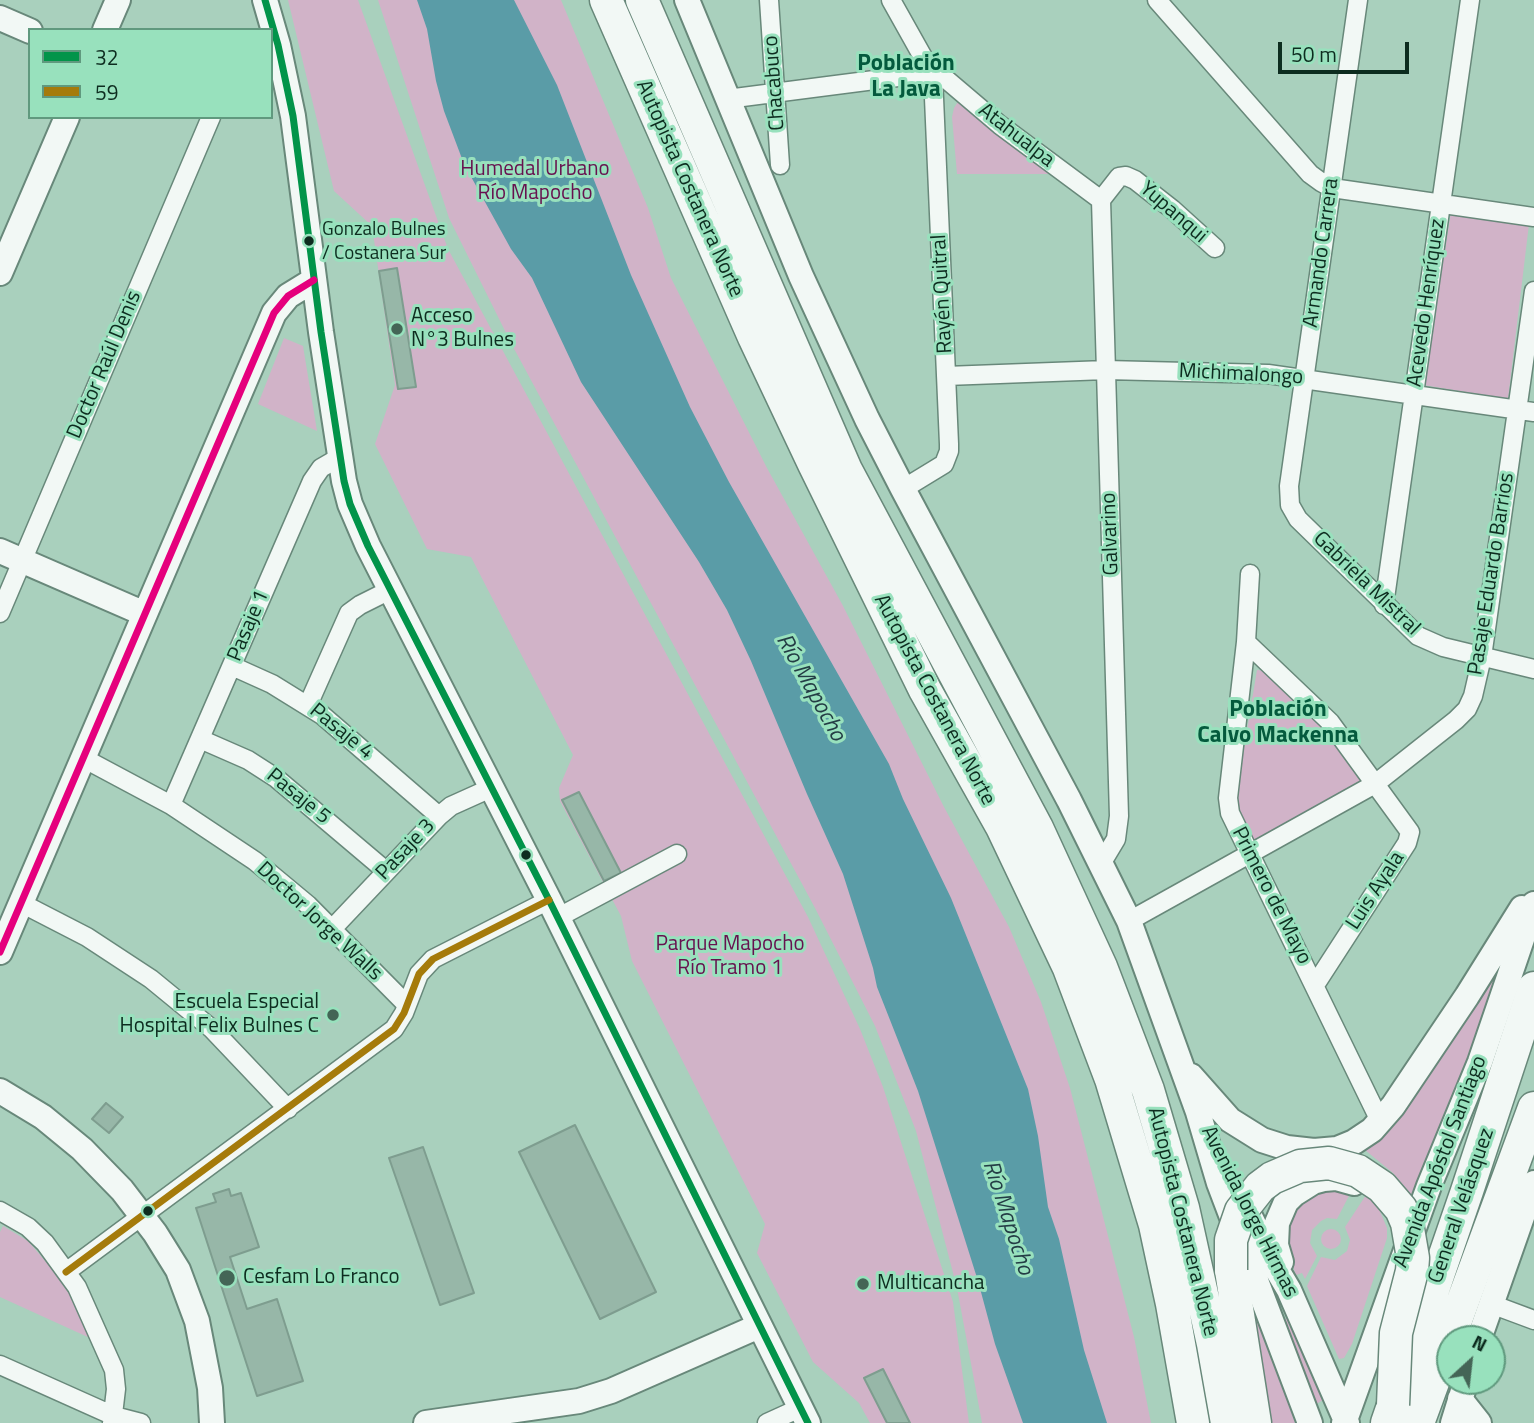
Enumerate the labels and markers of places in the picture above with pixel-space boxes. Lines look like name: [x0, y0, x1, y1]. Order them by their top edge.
place label: Gonzalo Bulnes / Costanera Sur: [322, 219, 446, 263]
marker: Gonzalo Bulnes / Costanera Sur: [302, 234, 316, 248]
place label: Acceso N°3 Bulnes: [411, 304, 514, 354]
marker: Acceso N°3 Bulnes: [389, 321, 405, 337]
unlabelled marker: [519, 848, 533, 862]
place label: Escuela Especial Hospital Felix Bulnes C: [120, 990, 319, 1040]
marker: Escuela Especial Hospital Felix Bulnes C: [325, 1007, 341, 1023]
unlabelled marker: [141, 1204, 155, 1218]
place label: Cesfam Lo Franco: [243, 1265, 400, 1291]
marker: Cesfam Lo Franco: [217, 1268, 237, 1288]
place label: Multicancha: [877, 1271, 985, 1297]
marker: Multicancha: [855, 1276, 871, 1292]

